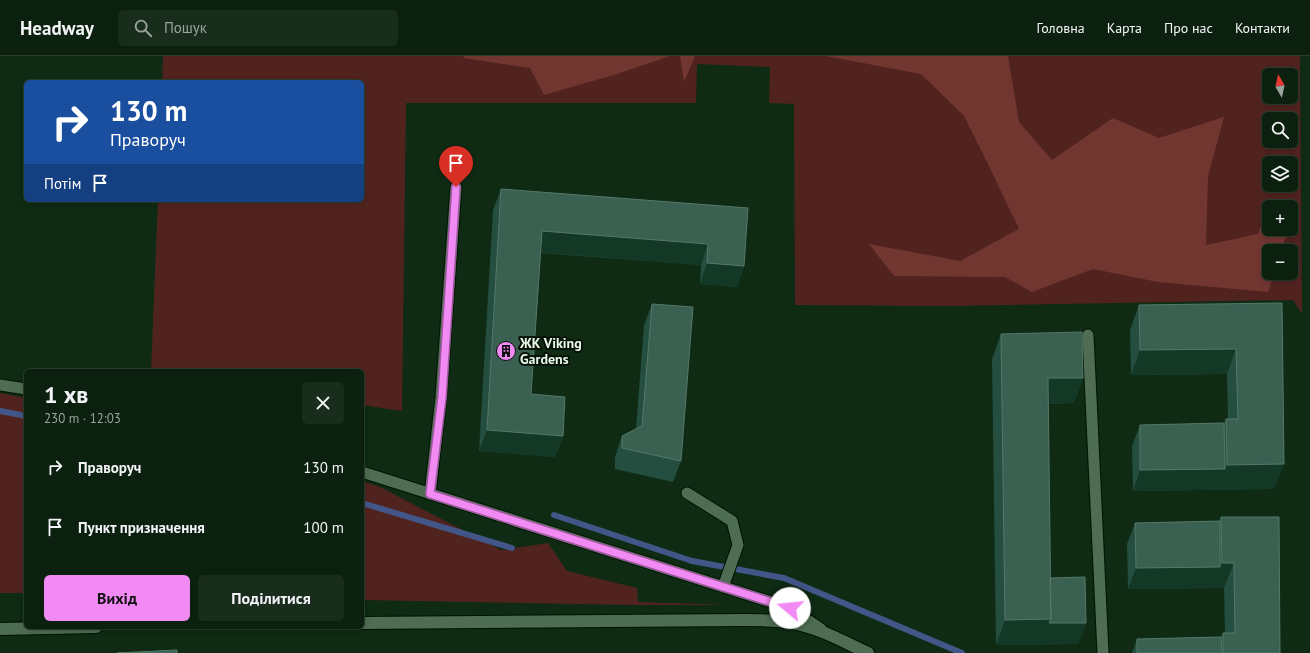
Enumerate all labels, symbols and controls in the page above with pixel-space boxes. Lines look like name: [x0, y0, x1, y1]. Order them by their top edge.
search box: [118, 10, 398, 46]
text: Headway: [20, 16, 94, 40]
icon: search: [132, 17, 154, 39]
text: Пошук: [164, 18, 207, 37]
text: Головна: [1037, 19, 1085, 37]
text: Карта: [1107, 19, 1142, 37]
text: Про нас: [1164, 19, 1213, 37]
text: Контакти: [1235, 19, 1290, 37]
north arrow: [1262, 68, 1298, 104]
map controls: [1262, 68, 1298, 280]
text: 130 m: [110, 92, 187, 129]
icon: right: [44, 96, 96, 148]
button: search: [1262, 112, 1298, 148]
text: Праворуч: [110, 128, 186, 151]
pin: [439, 146, 473, 187]
icon: arrive: [445, 152, 467, 174]
button: layers: [1262, 156, 1298, 192]
icon: arrive: [89, 172, 111, 194]
text: Потім: [44, 174, 81, 193]
button: +: [1262, 200, 1298, 236]
button: −: [1262, 244, 1298, 280]
place label: ЖК Viking Gardens: [519, 334, 582, 368]
building icon: ЖК Viking Gardens: [495, 340, 517, 362]
text: 1 хв: [44, 379, 88, 410]
button: close: [302, 382, 344, 424]
text: 230 m · 12:03: [44, 410, 121, 427]
icon: right: [44, 456, 66, 478]
text: Праворуч: [78, 458, 141, 477]
text: 130 m: [303, 458, 344, 477]
icon: arrive: [44, 516, 66, 538]
text: Пункт призначення: [78, 518, 205, 537]
text: 100 m: [303, 518, 344, 537]
button: Вихід: [44, 575, 190, 621]
button: Поділитися: [198, 575, 344, 621]
position arrow: [769, 587, 811, 629]

